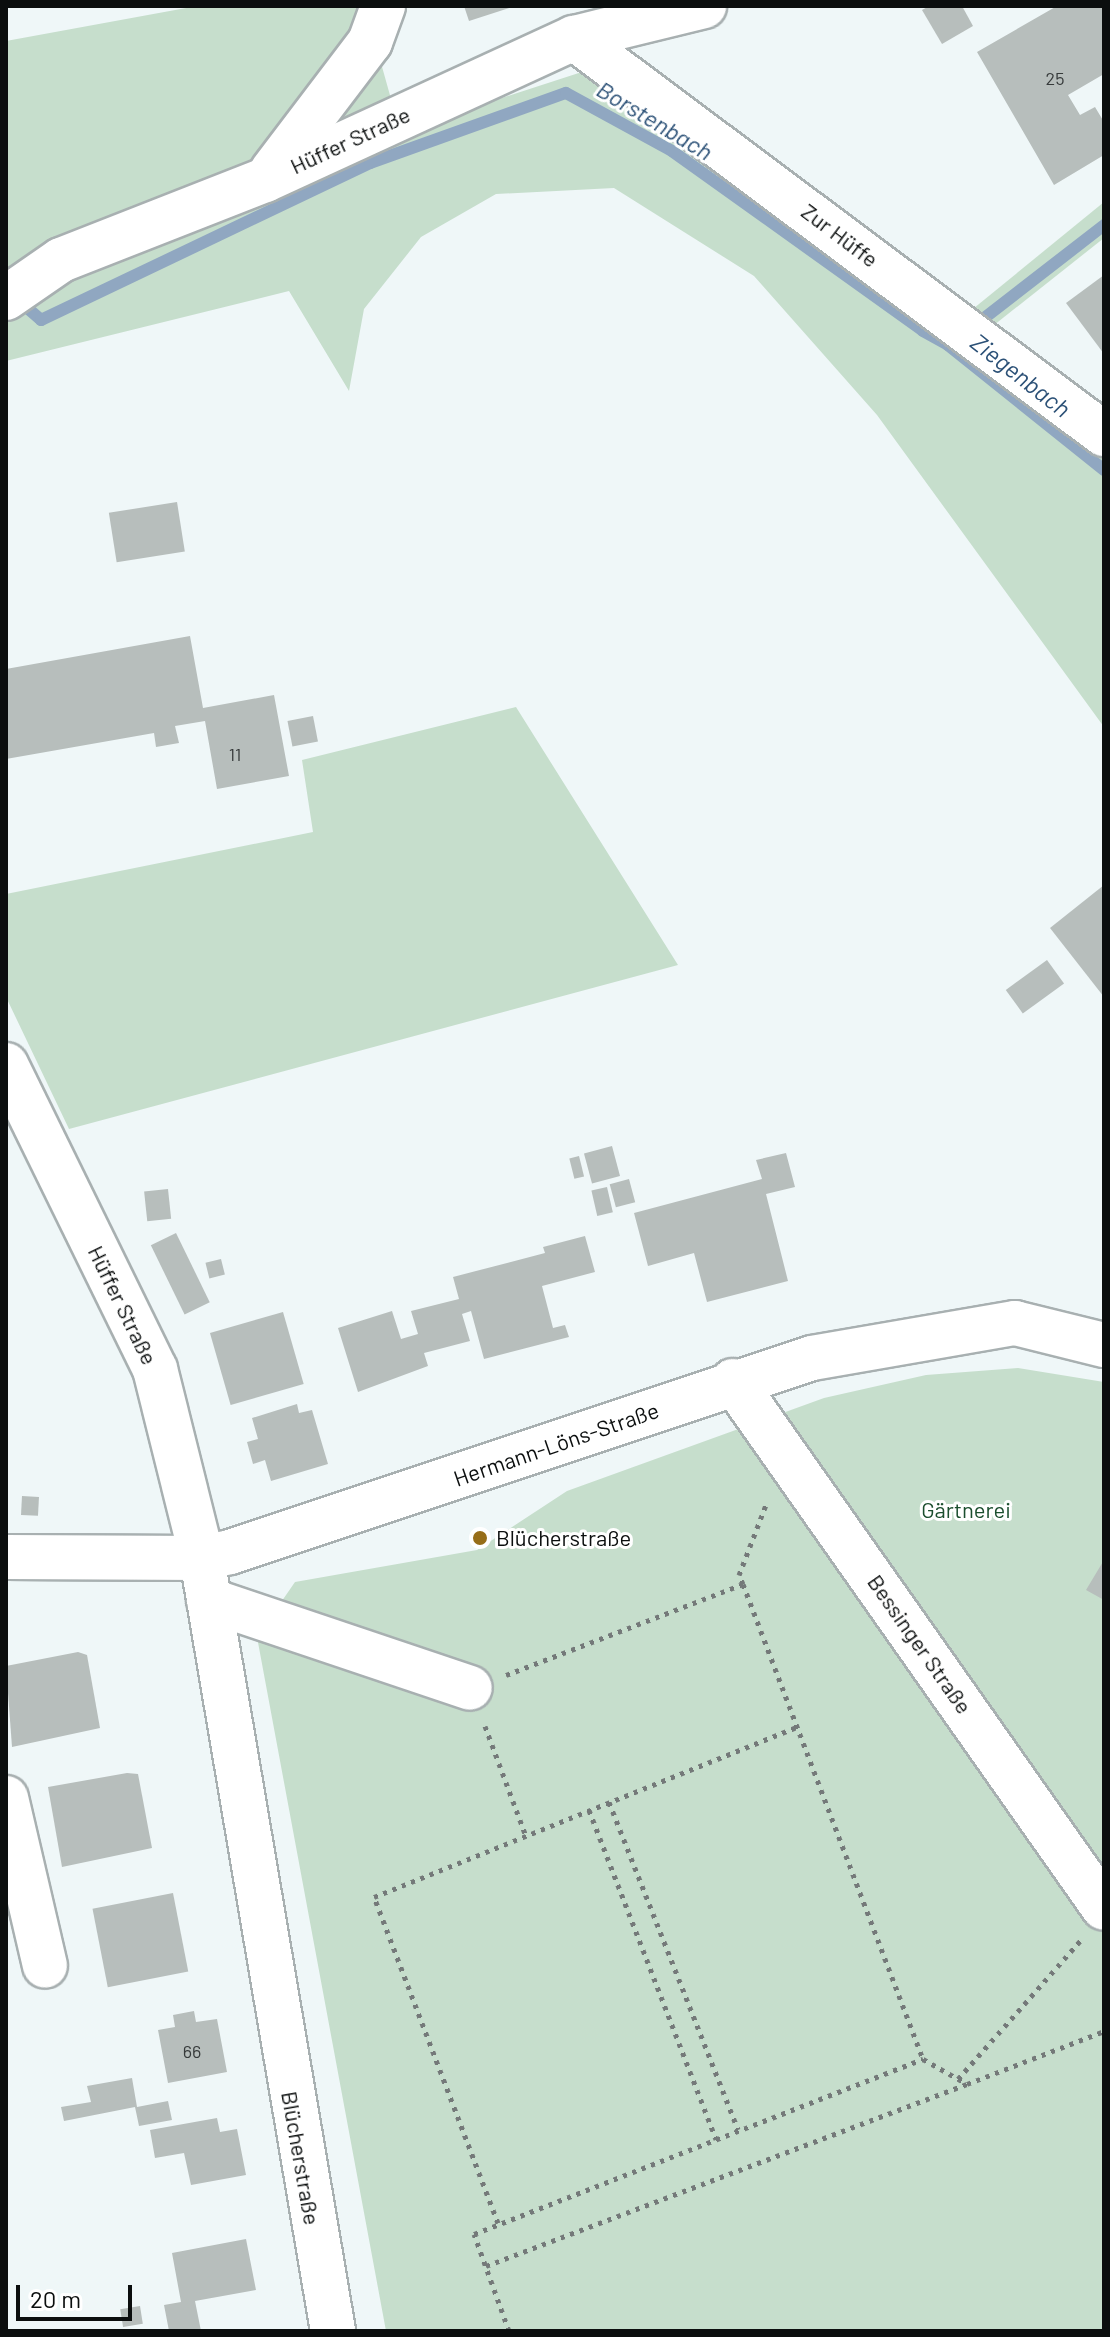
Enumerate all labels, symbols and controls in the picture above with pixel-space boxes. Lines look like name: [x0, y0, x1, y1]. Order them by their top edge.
house number: 25: [1046, 67, 1064, 89]
water label: Borstenbach: [592, 74, 718, 166]
street label: Hüffer Straße: [286, 101, 414, 179]
street label: Zur Hüffe: [797, 198, 883, 272]
water label: Ziegenbach: [965, 327, 1077, 423]
house number: 11: [229, 743, 241, 765]
street label: Hüffer Straße: [83, 1241, 163, 1369]
street label: Hermann-Löns-Straße: [450, 1396, 662, 1492]
park label: Gärtnerei: [921, 1497, 1011, 1523]
place label: Blücherstraße: [496, 1525, 631, 1551]
marker: Blücherstraße: [471, 1529, 489, 1547]
street label: Bessinger Straße: [862, 1569, 978, 1719]
house number: 66: [183, 2040, 201, 2062]
street label: Blücherstraße: [276, 2089, 326, 2227]
scale bar: [20, 2269, 136, 2319]
text: 20 m: [30, 2284, 81, 2313]

